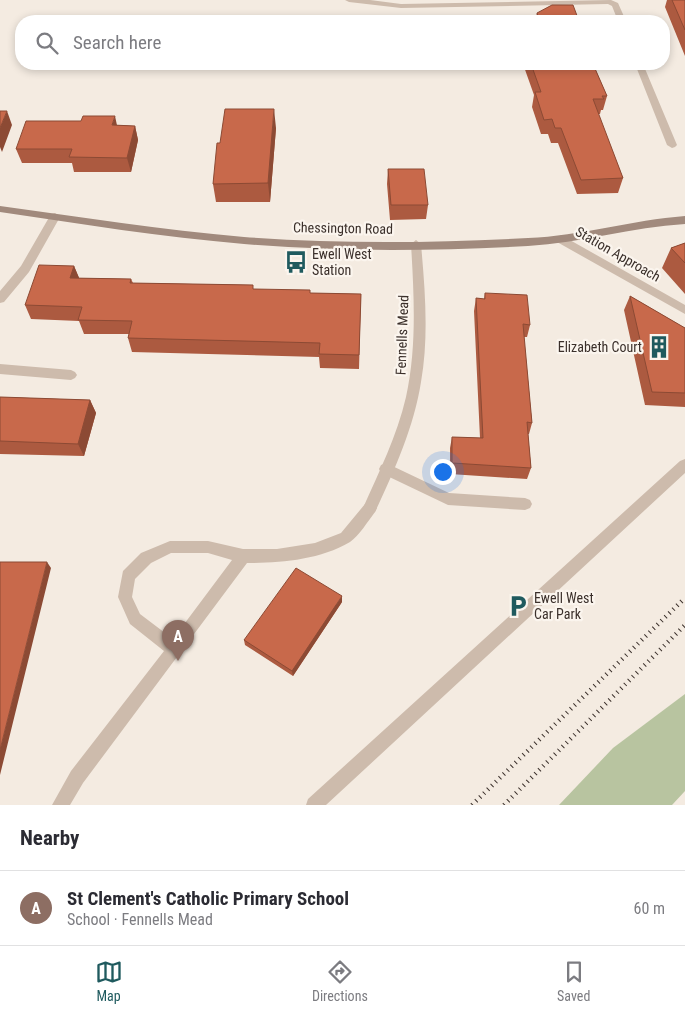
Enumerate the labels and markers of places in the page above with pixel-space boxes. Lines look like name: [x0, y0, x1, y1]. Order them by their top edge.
place label: Ewell West Station: [312, 246, 372, 278]
bus stop icon: Ewell West Station: [283, 249, 309, 275]
building icon: Elizabeth Court: [646, 334, 672, 360]
place label: Elizabeth Court: [558, 339, 642, 355]
place label: Ewell West Car Park: [534, 590, 594, 622]
parking icon: Ewell West Car Park: [505, 593, 531, 619]
pin: A: [162, 620, 194, 661]

